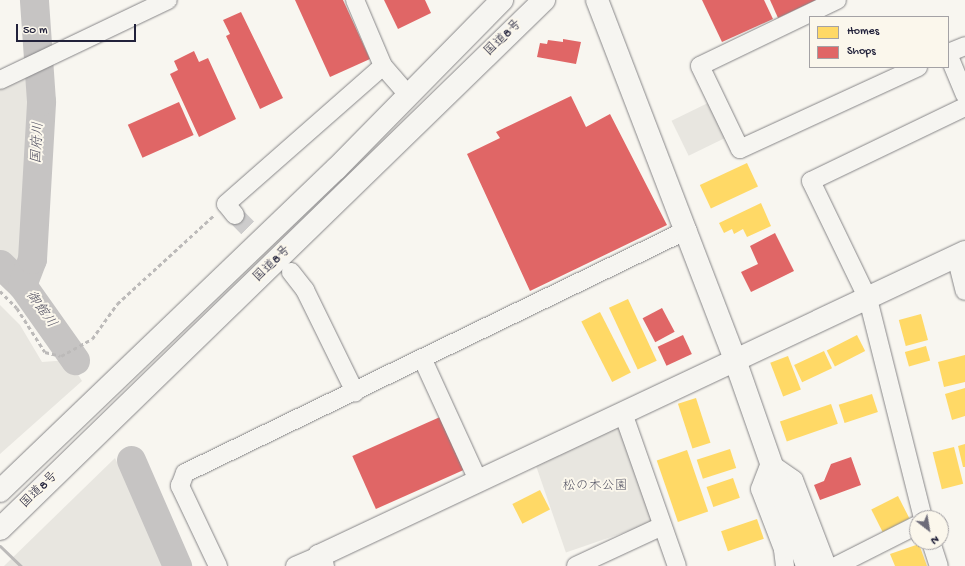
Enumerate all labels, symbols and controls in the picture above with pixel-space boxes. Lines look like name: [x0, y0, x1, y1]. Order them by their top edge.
scale bar: [18, 16, 138, 42]
legend: [809, 16, 949, 68]
street label: 国道8号: [482, 17, 526, 61]
text: 50 m: [23, 24, 48, 38]
text: Homes: [847, 25, 879, 39]
text: Shops: [847, 45, 876, 59]
water label: 国府川: [30, 122, 48, 164]
street label: 国道8号: [251, 243, 295, 287]
water label: 御館川: [21, 288, 59, 332]
street label: 国道8号: [18, 469, 62, 513]
park label: 松の木公園: [563, 479, 627, 495]
north arrow: [909, 510, 949, 550]
text: N: [928, 532, 941, 546]

